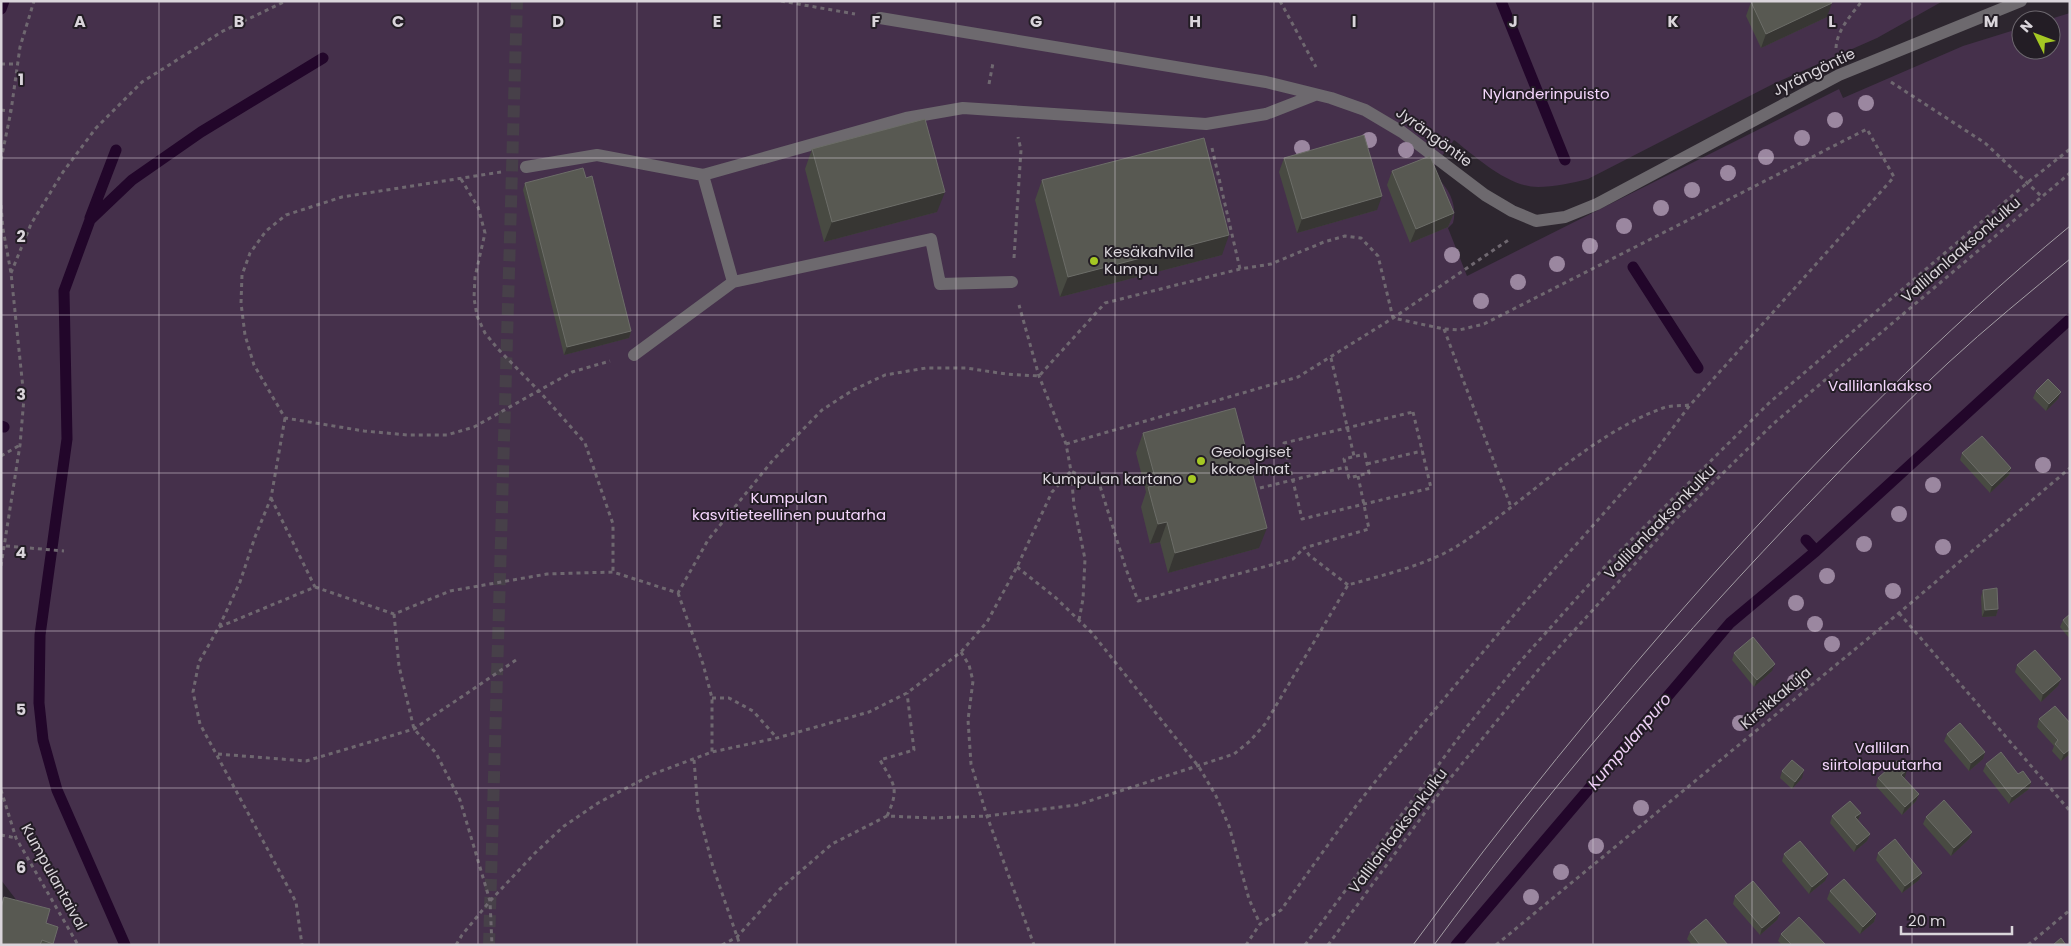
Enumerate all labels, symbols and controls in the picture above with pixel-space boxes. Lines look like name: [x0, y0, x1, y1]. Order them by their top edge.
text: A: [74, 10, 86, 33]
text: B: [234, 10, 244, 33]
text: C: [392, 10, 404, 33]
text: D: [552, 10, 564, 33]
text: E: [713, 10, 721, 33]
text: F: [872, 10, 881, 33]
text: G: [1030, 10, 1042, 33]
text: H: [1189, 10, 1201, 33]
text: I: [1352, 10, 1356, 33]
text: J: [1508, 10, 1518, 33]
text: K: [1667, 10, 1679, 33]
text: L: [1828, 10, 1836, 33]
text: M: [1984, 10, 1998, 33]
north arrow: [2011, 10, 2061, 60]
text: N: [2015, 16, 2037, 37]
street label: Jyrängöntie: [1769, 42, 1859, 101]
text: 1: [18, 68, 24, 91]
park label: Nylanderinpuisto: [1482, 83, 1610, 104]
street label: Jyrängöntie: [1392, 102, 1477, 171]
street label: Vallilanlaaksonkulku: [1896, 192, 2025, 307]
text: 2: [16, 225, 26, 248]
place label: Kesäkahvila Kumpu: [1104, 241, 1194, 279]
marker: Kesäkahvila Kumpu: [1088, 255, 1100, 267]
park label: Vallilanlaakso: [1828, 375, 1932, 396]
text: 3: [16, 383, 26, 406]
place label: Geologiset kokoelmat: [1211, 441, 1291, 479]
marker: Geologiset kokoelmat: [1195, 455, 1207, 467]
street label: Vallilanlaaksonkulku: [1599, 460, 1720, 584]
place label: Kumpulan kartano: [1043, 468, 1182, 489]
marker: Kumpulan kartano: [1186, 473, 1198, 485]
park label: Kumpulan kasvitieteellinen puutarha: [692, 487, 886, 525]
text: 4: [16, 541, 27, 564]
street label: Kirsikkakuja: [1736, 662, 1816, 733]
water label: Kumpulanpuro: [1582, 688, 1677, 795]
text: 5: [16, 698, 26, 721]
park label: Vallilan siirtolapuutarha: [1822, 737, 1942, 775]
street label: Vallilanlaaksonkulku: [1344, 764, 1452, 898]
street label: Kumpulantaival: [16, 820, 92, 934]
text: 6: [16, 856, 26, 879]
scale bar: [1901, 904, 2012, 936]
text: 20 m: [1908, 910, 1946, 931]

